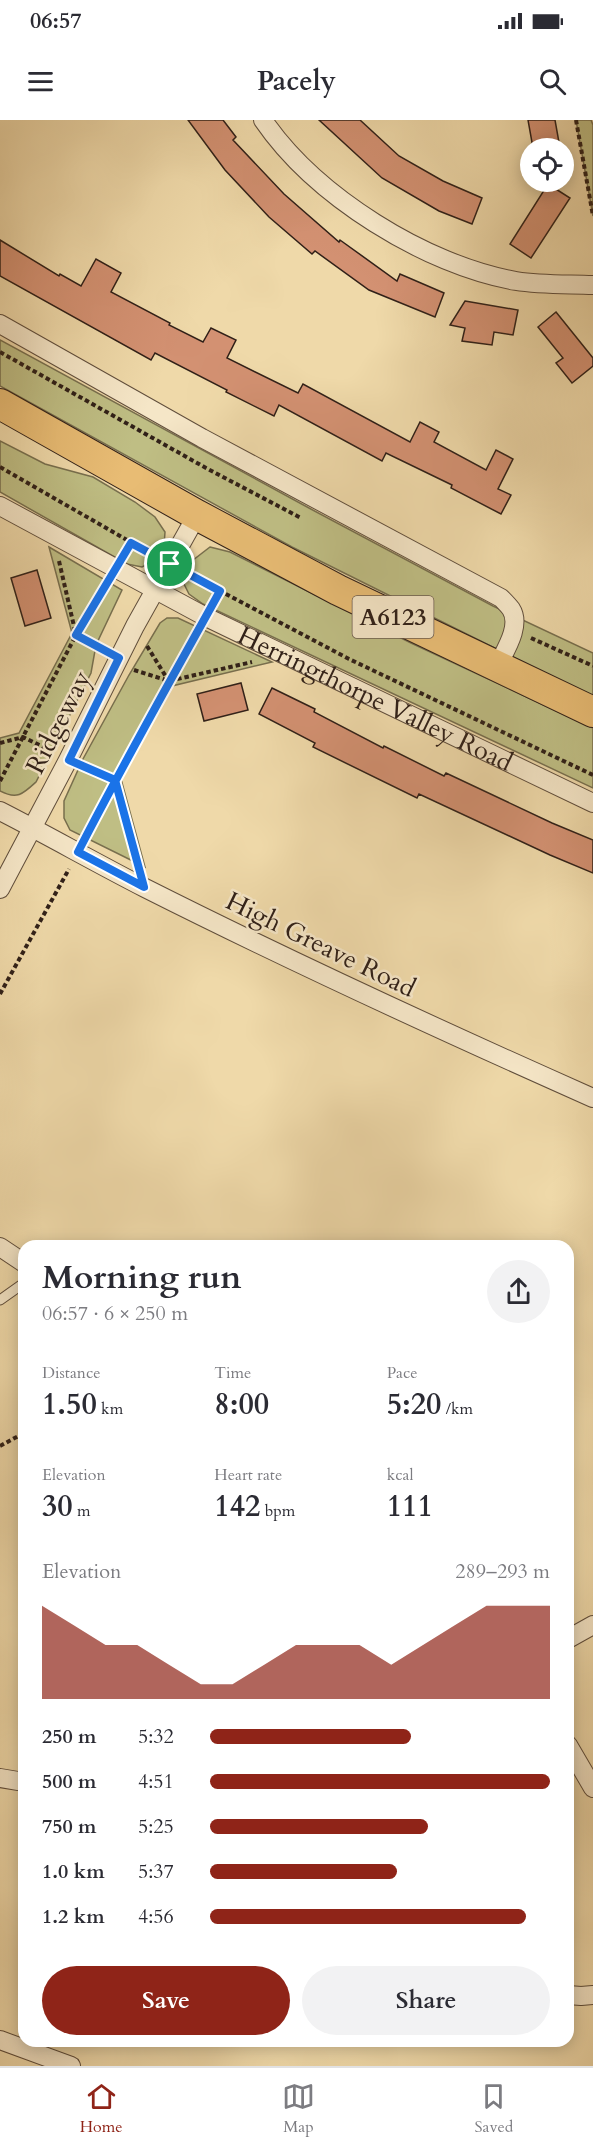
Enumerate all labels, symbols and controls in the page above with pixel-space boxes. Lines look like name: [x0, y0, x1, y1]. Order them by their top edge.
text: 06:57: [30, 6, 81, 36]
text: Pacely: [257, 63, 336, 100]
icon: menu: [24, 65, 57, 98]
icon: search: [536, 65, 569, 98]
map controls: [520, 138, 574, 192]
button: locate: [520, 138, 574, 192]
pin: [144, 538, 195, 589]
icon: arrive: [153, 547, 186, 580]
road number: A6123: [352, 596, 434, 638]
street label: Herringthorpe Valley Road: [232, 618, 519, 780]
street label: Ridgeway: [18, 664, 99, 780]
street label: High Greave Road: [220, 883, 422, 1006]
text: Morning run: [42, 1255, 242, 1300]
button: share: [487, 1260, 550, 1323]
text: 06:57 · 6 × 250 m: [42, 1300, 188, 1327]
text: Distance: [42, 1362, 100, 1384]
text: Time: [214, 1362, 251, 1384]
text: Pace: [387, 1362, 418, 1384]
text: 1.50: [42, 1384, 97, 1425]
text: 8:00: [214, 1384, 269, 1425]
text: 5:20: [387, 1384, 441, 1425]
text: km: [97, 1398, 123, 1420]
text: /km: [441, 1398, 473, 1420]
text: Elevation: [42, 1464, 106, 1486]
text: Heart rate: [214, 1464, 282, 1486]
text: kcal: [387, 1464, 414, 1486]
text: 30: [42, 1486, 73, 1527]
text: 142: [214, 1486, 260, 1527]
text: 111: [387, 1486, 433, 1527]
text: m: [73, 1500, 91, 1522]
text: bpm: [260, 1500, 295, 1522]
text: Elevation: [42, 1558, 121, 1585]
text: 289–293 m: [455, 1558, 550, 1585]
text: 250 m: [42, 1723, 97, 1750]
text: 5:32: [138, 1723, 174, 1750]
text: 500 m: [42, 1768, 97, 1795]
text: 4:51: [138, 1768, 174, 1795]
text: 750 m: [42, 1813, 97, 1840]
text: 5:25: [138, 1813, 174, 1840]
text: 1.0 km: [42, 1858, 105, 1885]
text: 5:37: [138, 1858, 174, 1885]
text: 1.2 km: [42, 1903, 105, 1930]
text: 4:56: [138, 1903, 174, 1930]
button: Save: [42, 1966, 290, 2035]
button: Share: [302, 1966, 550, 2035]
tab: Home: [80, 2080, 123, 2138]
tab: Map: [282, 2080, 315, 2138]
tab: Saved: [474, 2080, 513, 2138]

